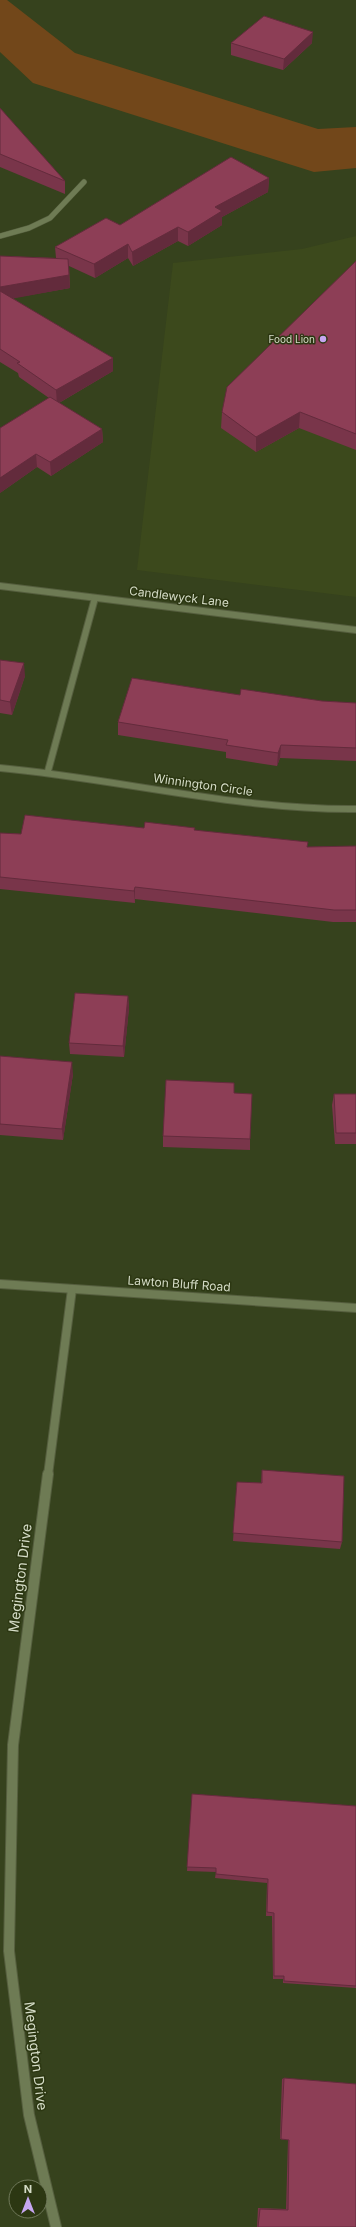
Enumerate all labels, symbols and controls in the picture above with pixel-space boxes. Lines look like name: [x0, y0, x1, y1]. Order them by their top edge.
place label: Food Lion: [269, 333, 315, 345]
marker: Food Lion: [318, 334, 328, 344]
street label: Candlewyck Lane: [128, 583, 230, 610]
street label: Winnington Circle: [152, 770, 254, 799]
street label: Lawton Bluff Road: [127, 1272, 231, 1295]
street label: Megington Drive: [4, 1523, 35, 1633]
street label: Megington Drive: [21, 2001, 52, 2111]
north arrow: [8, 2179, 48, 2219]
text: N: [24, 2182, 32, 2196]

